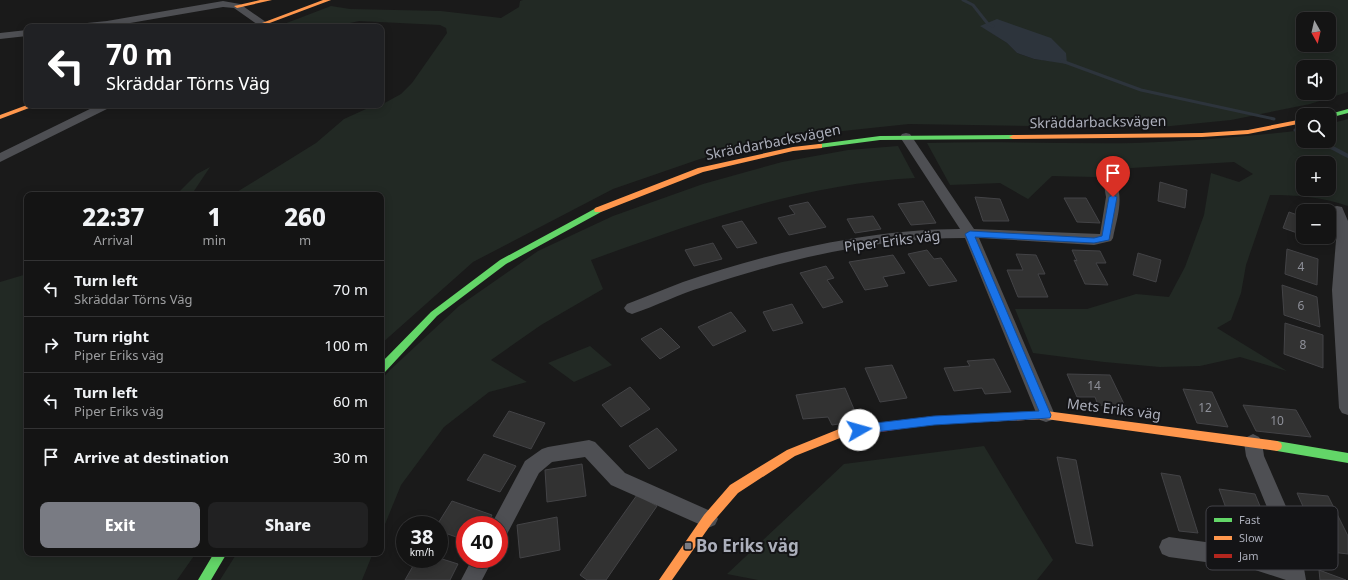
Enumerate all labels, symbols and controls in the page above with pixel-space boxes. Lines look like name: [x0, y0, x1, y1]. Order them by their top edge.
north arrow: [1296, 12, 1336, 52]
map controls: [1296, 12, 1336, 244]
text: 70 m: [106, 35, 173, 73]
icon: left: [40, 40, 92, 92]
button: sound: [1296, 60, 1336, 100]
text: Skräddar Törns Väg: [106, 71, 270, 95]
button: search: [1296, 108, 1336, 148]
street label: Skräddarbacksvägen: [1029, 111, 1167, 132]
street label: Skräddarbacksvägen: [704, 119, 842, 164]
pin: [1096, 156, 1130, 197]
button: +: [1296, 156, 1336, 196]
icon: arrive: [1102, 162, 1124, 184]
text: 22:37: [82, 200, 144, 233]
text: 1: [207, 200, 221, 233]
text: 260: [284, 200, 326, 233]
button: −: [1296, 204, 1336, 244]
street label: Piper Eriks väg: [843, 225, 941, 256]
text: Arrival: [93, 231, 133, 249]
text: min: [203, 231, 226, 249]
text: m: [299, 231, 311, 249]
house number: 4: [1298, 258, 1305, 275]
text: Turn left: [74, 270, 138, 290]
icon: left: [40, 278, 62, 300]
text: 70 m: [333, 279, 368, 299]
text: Skräddar Törns Väg: [74, 290, 193, 308]
house number: 6: [1298, 297, 1305, 314]
text: Turn right: [74, 326, 149, 346]
icon: right: [40, 334, 62, 356]
text: 100 m: [324, 335, 368, 355]
house number: 8: [1300, 336, 1307, 353]
text: Piper Eriks väg: [74, 346, 164, 364]
house number: 14: [1087, 377, 1101, 394]
text: Turn left: [74, 382, 138, 402]
icon: left: [40, 390, 62, 412]
text: 60 m: [333, 391, 368, 411]
street label: Mets Eriks väg: [1066, 393, 1162, 424]
house number: 12: [1198, 399, 1212, 416]
text: Piper Eriks väg: [74, 402, 164, 420]
position arrow: [838, 409, 880, 451]
house number: 10: [1270, 412, 1284, 429]
icon: arrive: [40, 446, 62, 468]
text: Arrive at destination: [74, 447, 229, 467]
text: 30 m: [333, 447, 368, 467]
button: Exit: [40, 502, 200, 548]
button: Share: [208, 502, 368, 548]
legend: [1206, 506, 1338, 570]
text: Fast: [1239, 512, 1260, 527]
speed limit sign: 40: [456, 516, 508, 568]
text: 38: [411, 523, 433, 550]
text: Slow: [1239, 530, 1263, 545]
place label: Bo Eriks väg: [696, 534, 799, 557]
marker: Bo Eriks väg: [683, 541, 693, 551]
text: km/h: [410, 545, 434, 559]
text: Jam: [1238, 548, 1258, 563]

